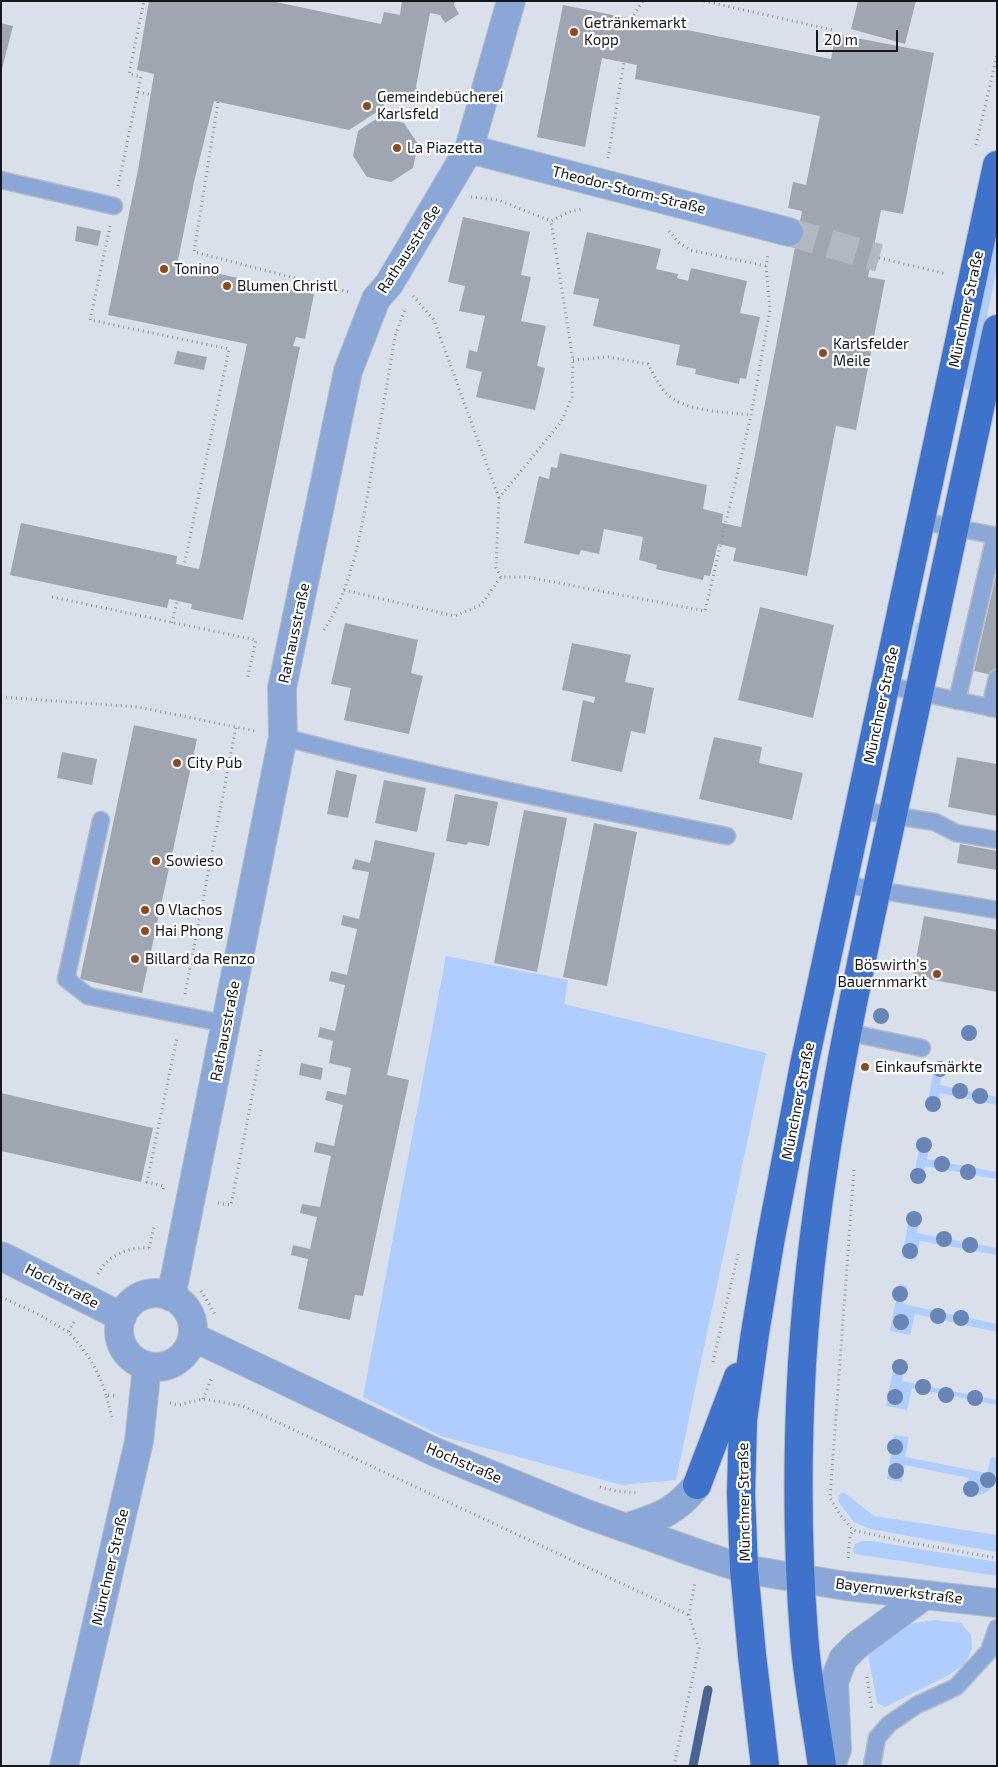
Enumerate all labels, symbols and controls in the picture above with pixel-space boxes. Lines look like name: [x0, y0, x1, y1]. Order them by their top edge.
place label: Getränkemarkt Kopp: [584, 14, 686, 49]
scale bar: [818, 20, 900, 52]
marker: Getränkemarkt Kopp: [568, 26, 580, 38]
text: 20 m: [824, 30, 858, 48]
place label: Gemeindebücherei Karlsfeld: [377, 88, 504, 123]
marker: Gemeindebücherei Karlsfeld: [361, 100, 373, 112]
place label: La Piazetta: [407, 139, 482, 157]
marker: La Piazetta: [391, 142, 403, 154]
street label: Theodor-Storm-Straße: [550, 162, 708, 218]
street label: Rathausstraße: [374, 201, 444, 297]
street label: Münchner Straße: [945, 249, 987, 369]
place label: Tonino: [174, 260, 219, 278]
marker: Tonino: [158, 263, 170, 275]
place label: Blumen Christl: [237, 277, 337, 295]
marker: Blumen Christl: [221, 280, 233, 292]
place label: Karlsfelder Meile: [833, 335, 909, 370]
marker: Karlsfelder Meile: [817, 347, 829, 359]
street label: Rathausstraße: [275, 581, 313, 685]
street label: Münchner Straße: [860, 645, 902, 765]
place label: City Pub: [187, 754, 242, 772]
marker: City Pub: [171, 757, 183, 769]
place label: Sowieso: [166, 852, 223, 870]
marker: Sowieso: [150, 855, 162, 867]
place label: O Vlachos: [155, 901, 222, 919]
marker: O Vlachos: [139, 904, 151, 916]
place label: Hai Phong: [155, 922, 223, 940]
marker: Hai Phong: [139, 925, 151, 937]
place label: Billard da Renzo: [145, 950, 255, 968]
marker: Billard da Renzo: [129, 953, 141, 965]
place label: Böswirth's Bauernmarkt: [837, 956, 927, 991]
marker: Böswirth's Bauernmarkt: [931, 968, 943, 980]
street label: Rathausstraße: [206, 979, 244, 1083]
street label: Münchner Straße: [778, 1041, 818, 1161]
place label: Einkaufsmärkte: [875, 1058, 982, 1076]
marker: Einkaufsmärkte: [859, 1061, 871, 1073]
street label: Hochstraße: [22, 1260, 102, 1312]
street label: Hochstraße: [423, 1439, 505, 1487]
street label: Münchner Straße: [734, 1442, 754, 1562]
street label: Münchner Straße: [88, 1507, 132, 1627]
street label: Bayernwerkstraße: [834, 1574, 964, 1608]

